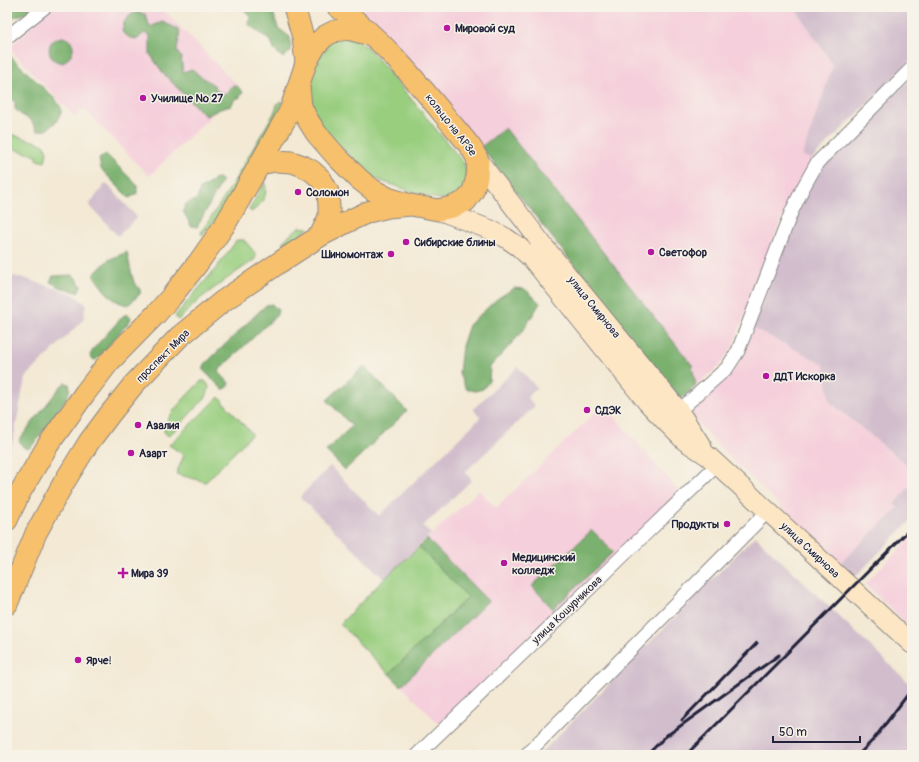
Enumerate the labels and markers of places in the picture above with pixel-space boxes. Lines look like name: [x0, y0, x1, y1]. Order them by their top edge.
place label: Мировой суд: [455, 22, 515, 35]
marker: Мировой суд: [442, 23, 452, 33]
place label: Училище № 27: [151, 92, 223, 105]
marker: Училище № 27: [138, 93, 148, 103]
place label: Соломон: [306, 186, 350, 199]
marker: Соломон: [293, 187, 303, 197]
place label: Сибирские блины: [414, 236, 496, 249]
marker: Сибирские блины: [401, 237, 411, 247]
place label: Светофор: [659, 246, 707, 259]
marker: Светофор: [646, 247, 656, 257]
place label: Шиномонтаж: [320, 248, 384, 261]
marker: Шиномонтаж: [386, 249, 396, 259]
place label: ДДТ Искорка: [773, 370, 835, 383]
marker: ДДТ Искорка: [761, 371, 771, 381]
place label: СДЭК: [595, 404, 621, 417]
marker: СДЭК: [582, 405, 592, 415]
place label: Азалия: [146, 419, 179, 432]
marker: Азалия: [133, 420, 143, 430]
place label: Азарт: [139, 447, 168, 460]
marker: Азарт: [126, 448, 136, 458]
place label: Продукты: [672, 518, 719, 531]
marker: Продукты: [722, 519, 732, 529]
place label: Медицинский колледж: [512, 551, 576, 577]
marker: Медицинский колледж: [499, 558, 509, 568]
place label: Мира 39: [131, 567, 169, 580]
marker: Мира 39: [118, 568, 128, 578]
place label: Ярче!: [86, 654, 112, 667]
marker: Ярче!: [73, 655, 83, 665]

